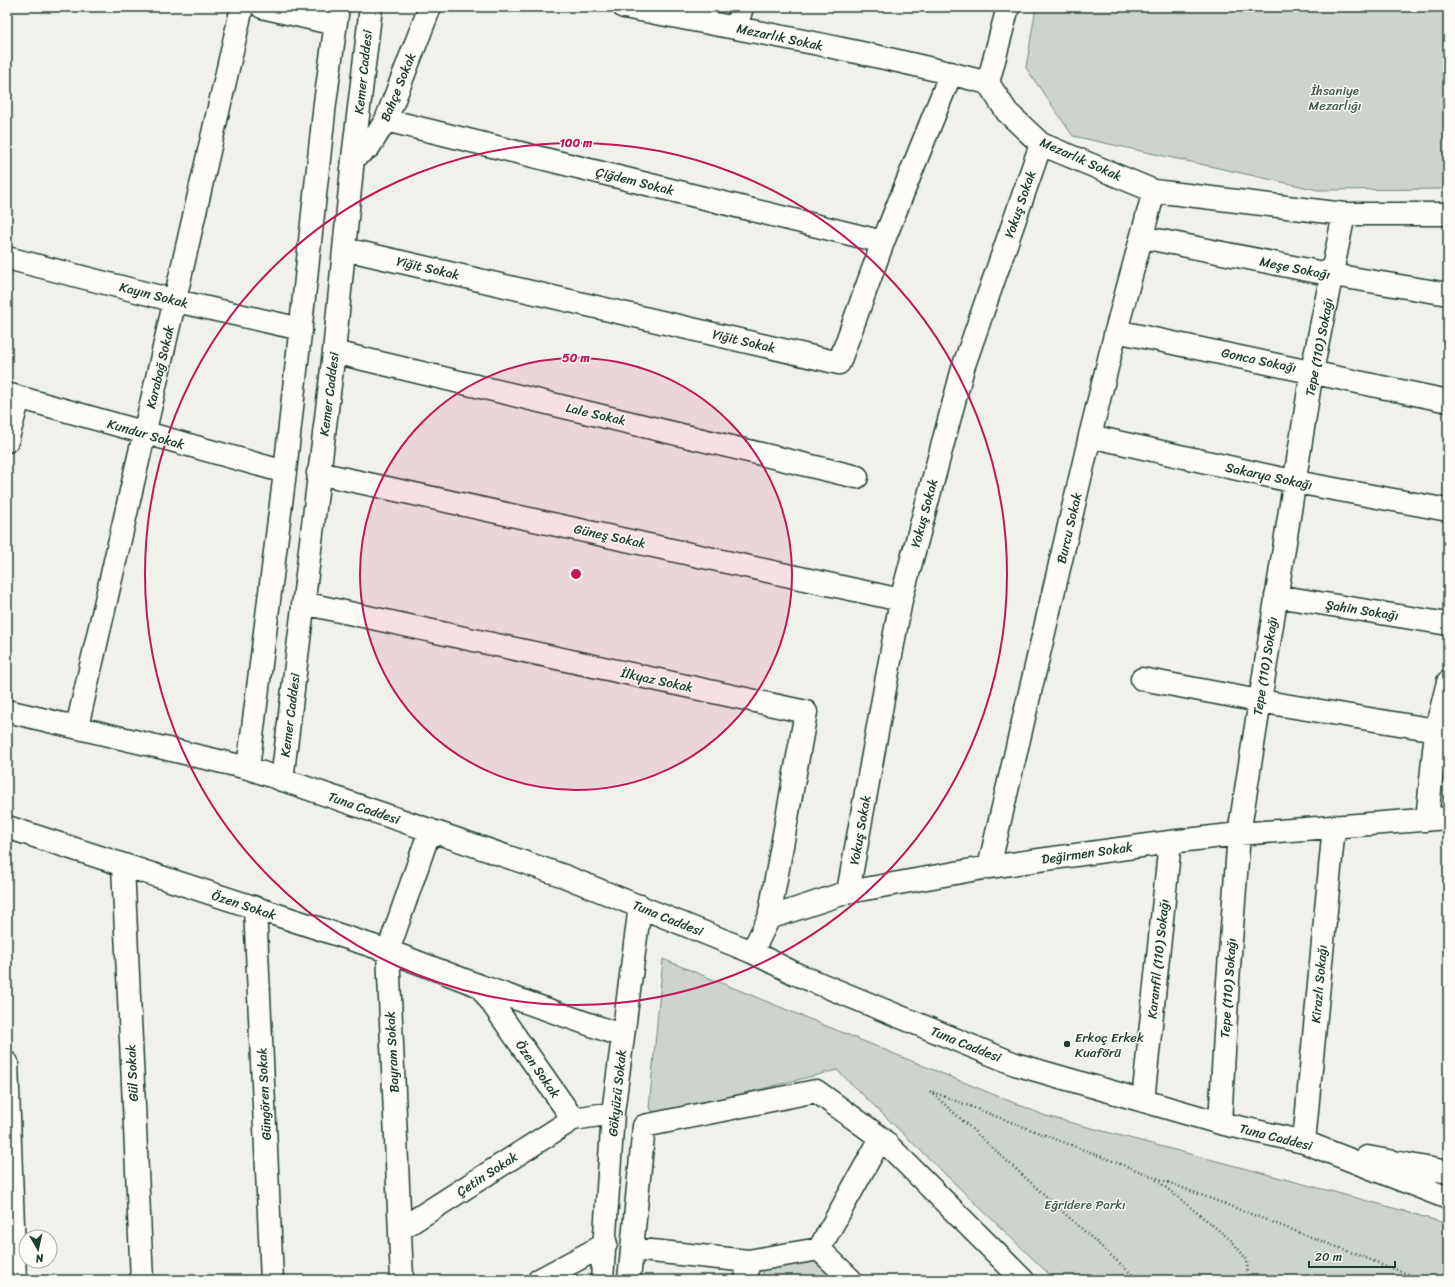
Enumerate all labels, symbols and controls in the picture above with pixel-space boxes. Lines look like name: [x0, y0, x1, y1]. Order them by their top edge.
street label: Mezarlık Sokak: [735, 17, 826, 57]
street label: Kemer Caddesi: [347, 28, 379, 115]
street label: Bahçe Sokak: [374, 49, 422, 125]
park label: İhsaniye Mezarlığı: [1309, 79, 1362, 117]
street label: Mezarlık Sokak: [1036, 131, 1126, 187]
text: 100 m: [560, 132, 593, 154]
street label: Çiğdem Sokak: [593, 160, 677, 202]
street label: Yokuş Sokak: [998, 167, 1042, 241]
street label: Yiğit Sokak: [394, 250, 462, 286]
street label: Meşe Sokağı: [1258, 250, 1333, 286]
street label: Kayın Sokak: [117, 275, 191, 315]
street label: Tepe (110) Sokağı: [1298, 295, 1340, 398]
street label: Karabağ Sokak: [139, 323, 181, 411]
street label: Yiğit Sokak: [710, 323, 778, 359]
street label: Gonca Sokağı: [1219, 341, 1299, 379]
text: 50 m: [562, 347, 590, 369]
street label: Kemer Caddesi: [312, 350, 346, 437]
street label: Lale Sokak: [564, 396, 629, 432]
street label: Kundur Sokak: [105, 412, 187, 456]
street label: Sakarya Sokağı: [1223, 456, 1315, 497]
street label: Yokuş Sokak: [904, 476, 944, 550]
street label: Burcu Sokak: [1050, 490, 1088, 566]
street label: Güneş Sokak: [572, 517, 648, 555]
centre of rings: [569, 567, 583, 581]
street label: Şahin Sokağı: [1324, 593, 1401, 627]
street label: Tepe (110) Sokağı: [1246, 614, 1284, 717]
street label: İlkyaz Sokak: [618, 661, 695, 699]
street label: Kemer Caddesi: [273, 671, 307, 758]
street label: Tuna Caddesi: [325, 785, 403, 831]
street label: Yokuş Sokak: [843, 793, 877, 867]
street label: Değirmen Sokak: [1040, 835, 1134, 871]
street label: Özen Sokak: [209, 884, 279, 926]
street label: Tuna Caddesi: [629, 893, 707, 943]
street label: Karanfil (110) Sokağı: [1140, 898, 1176, 1020]
street label: Tepe (110) Sokağı: [1213, 937, 1243, 1039]
street label: Kirazlı Sokağı: [1304, 943, 1334, 1024]
street label: Bayram Sokak: [378, 1011, 406, 1093]
street label: Tuna Caddesi: [927, 1019, 1005, 1069]
place label: Erkoç Erkek Kuaförü: [1075, 1026, 1144, 1064]
street label: Özen Sokak: [509, 1035, 567, 1103]
marker: Erkoç Erkek Kuaförü: [1062, 1039, 1072, 1049]
street label: Gül Sokak: [119, 1044, 145, 1102]
street label: Güngören Sokak: [250, 1047, 278, 1141]
street label: Gökyüzü Sokak: [601, 1048, 633, 1137]
street label: Tuna Caddesi: [1237, 1117, 1315, 1157]
street label: Çetin Sokak: [452, 1145, 522, 1203]
park label: Eğridere Parkı: [1044, 1193, 1126, 1216]
north arrow: [18, 1229, 58, 1269]
scale bar: [1309, 1243, 1395, 1269]
text: 20 m: [1315, 1246, 1342, 1268]
text: N: [34, 1248, 46, 1268]

